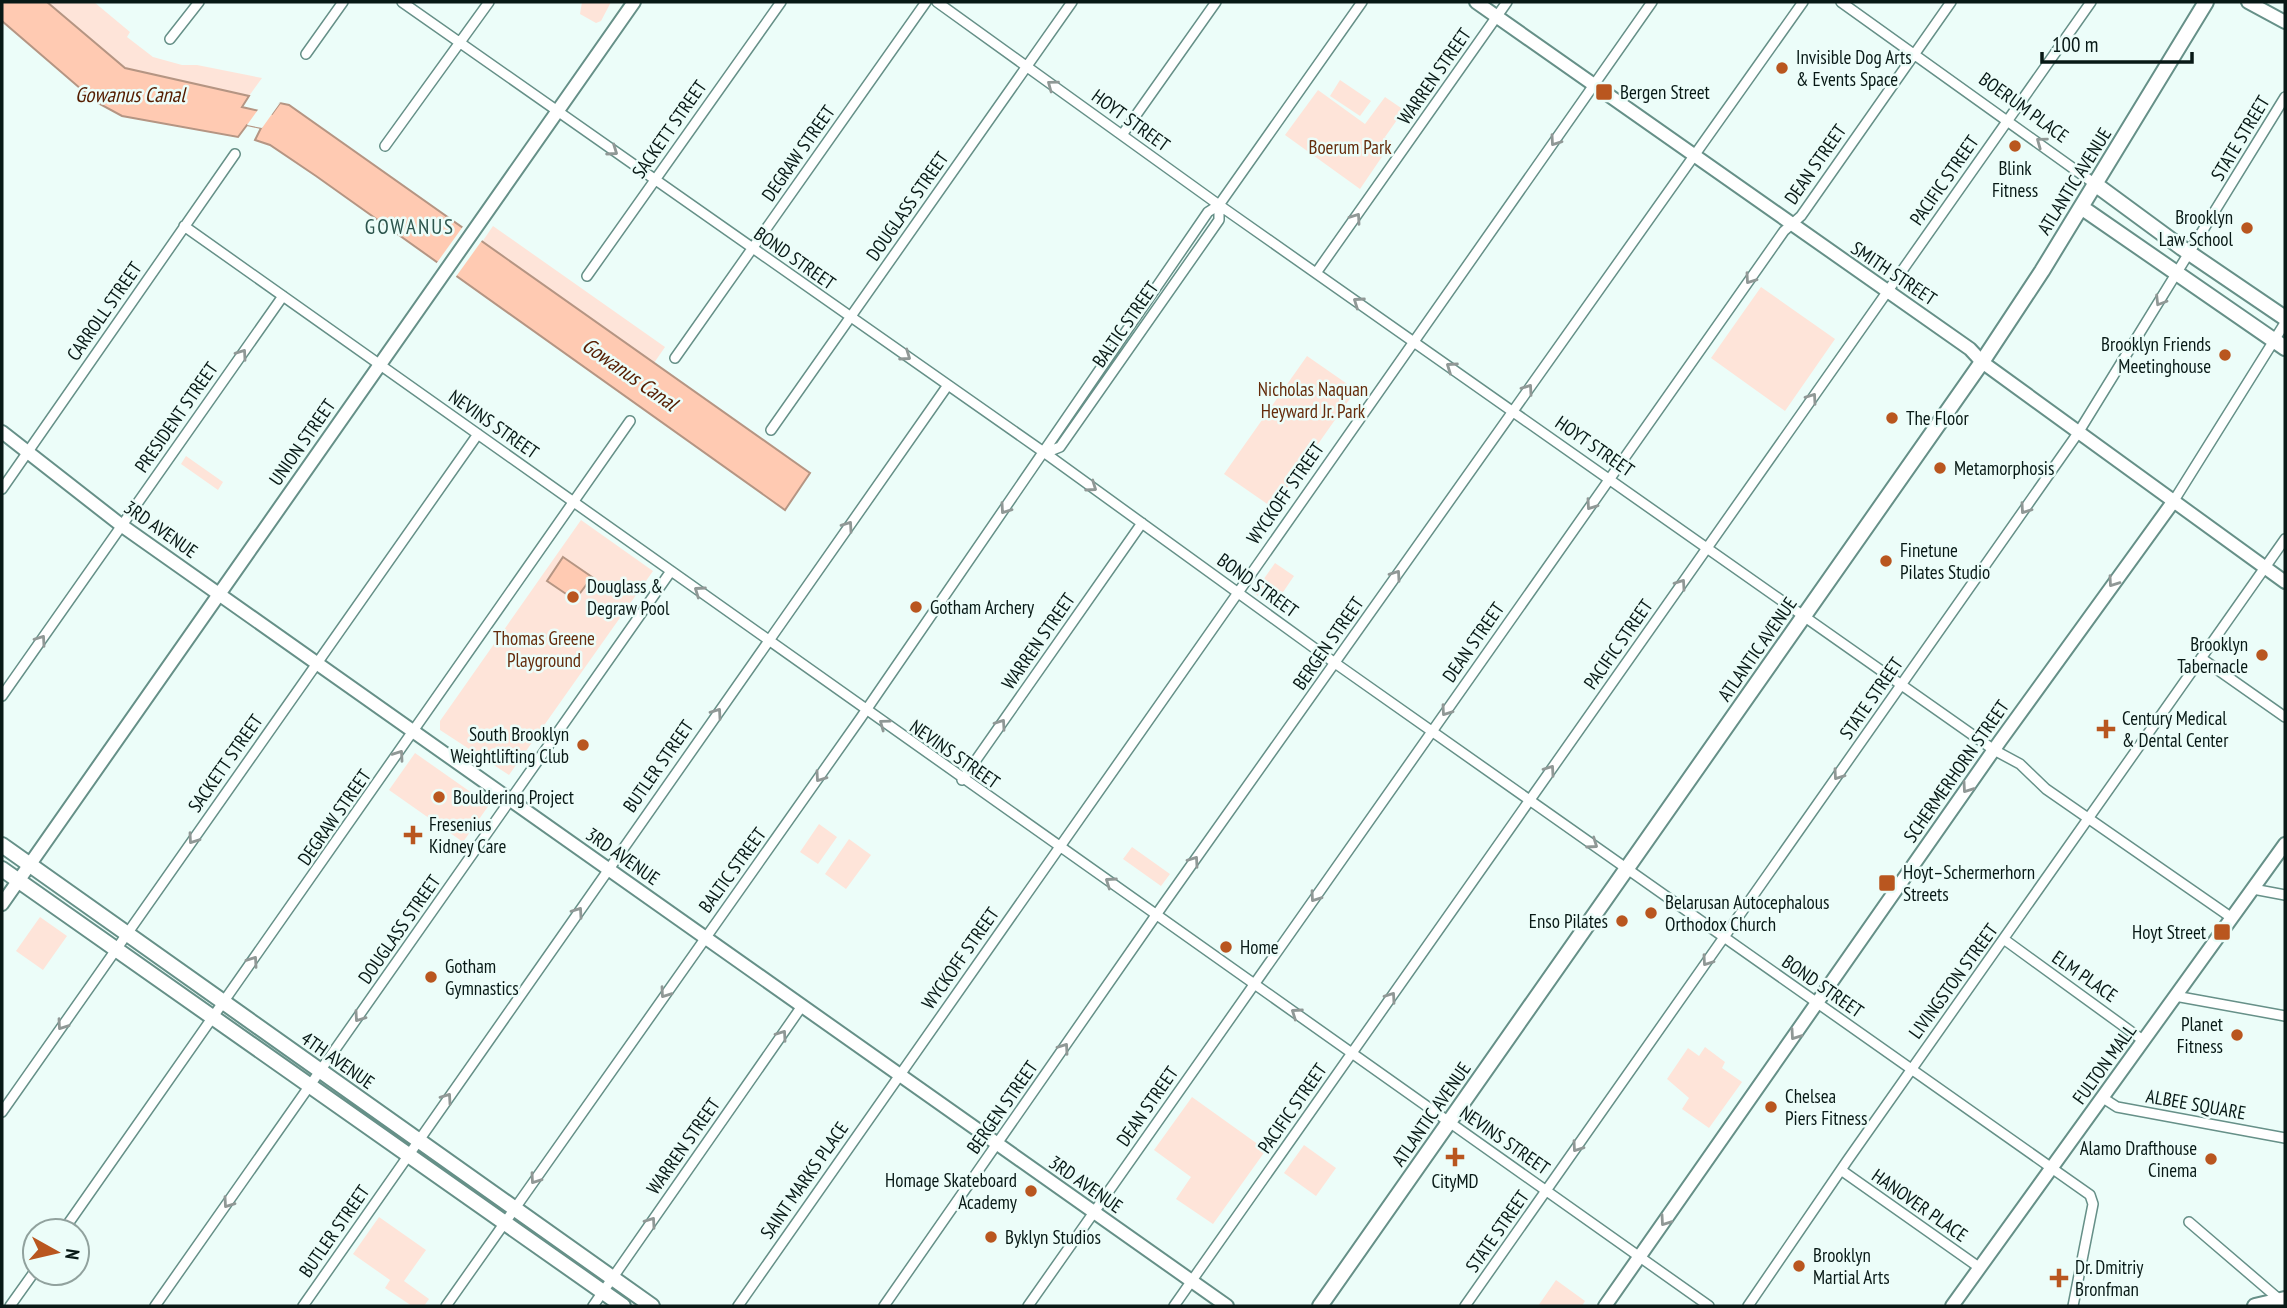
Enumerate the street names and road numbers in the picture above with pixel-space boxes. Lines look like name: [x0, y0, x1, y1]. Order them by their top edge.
street label: WARREN STREET: [1392, 23, 1476, 129]
street label: BOERUM PLACE: [1975, 67, 2073, 147]
street label: SACKETT STREET: [626, 75, 712, 183]
street label: HOYT STREET: [1087, 84, 1175, 157]
street label: STATE STREET: [2205, 91, 2275, 185]
street label: DEGRAW STREET: [756, 100, 840, 206]
street label: DEAN STREET: [1779, 119, 1851, 209]
street label: ATLANTIC AVENUE: [2032, 123, 2116, 239]
street label: PACIFIC STREET: [1904, 130, 1984, 230]
street label: DOUGLASS STREET: [861, 146, 954, 265]
street label: BOND STREET: [750, 221, 841, 295]
street label: SMITH STREET: [1847, 236, 1942, 311]
street label: CARROLL STREET: [61, 257, 147, 365]
street label: BALTIC STREET: [1087, 276, 1164, 372]
street label: PRESIDENT STREET: [129, 357, 223, 477]
street label: NEVINS STREET: [444, 384, 544, 464]
street label: UNION STREET: [264, 394, 341, 490]
street label: HOYT STREET: [1551, 410, 1639, 482]
street label: WYCKOFF STREET: [1241, 437, 1329, 549]
street label: 3RD AVENUE: [119, 495, 203, 563]
street label: BOND STREET: [1213, 548, 1304, 623]
street label: WARREN STREET: [996, 588, 1080, 694]
street label: BERGEN STREET: [1287, 591, 1369, 694]
street label: ATLANTIC AVENUE: [1712, 592, 1802, 706]
street label: PACIFIC STREET: [1578, 594, 1658, 694]
street label: DEAN STREET: [1437, 597, 1509, 687]
street label: STATE STREET: [1834, 652, 1908, 744]
street label: SCHERMERHORN STREET: [1898, 695, 2014, 847]
street label: SACKETT STREET: [182, 709, 268, 817]
street label: NEVINS STREET: [905, 714, 1005, 794]
street label: BUTLER STREET: [617, 715, 699, 817]
street label: DEGRAW STREET: [292, 764, 376, 870]
street label: 3RD AVENUE: [581, 822, 665, 890]
street label: BALTIC STREET: [693, 822, 771, 917]
street label: DOUGLASS STREET: [353, 869, 446, 988]
street label: WYCKOFF STREET: [916, 902, 1004, 1014]
street label: LIVINGSTON STREET: [1903, 918, 2003, 1043]
street label: ELM PLACE: [2048, 945, 2122, 1007]
street label: BOND STREET: [1778, 949, 1869, 1023]
street label: FULTON MALL: [2067, 1019, 2141, 1109]
street label: 4TH AVENUE: [297, 1026, 379, 1094]
street label: BERGEN STREET: [961, 1055, 1043, 1158]
street label: ATLANTIC AVENUE: [1386, 1057, 1476, 1171]
street label: PACIFIC STREET: [1252, 1058, 1332, 1158]
street label: DEAN STREET: [1111, 1061, 1183, 1151]
street label: ALBEE SQUARE: [2144, 1083, 2248, 1125]
street label: WARREN STREET: [641, 1093, 725, 1199]
street label: NEVINS STREET: [1455, 1100, 1555, 1180]
street label: SAINT MARKS PLACE: [755, 1117, 853, 1243]
street label: 3RD AVENUE: [1044, 1150, 1128, 1218]
street label: HANOVER PLACE: [1867, 1163, 1973, 1247]
street label: BUTLER STREET: [293, 1180, 375, 1282]
street label: STATE STREET: [1460, 1185, 1534, 1277]

